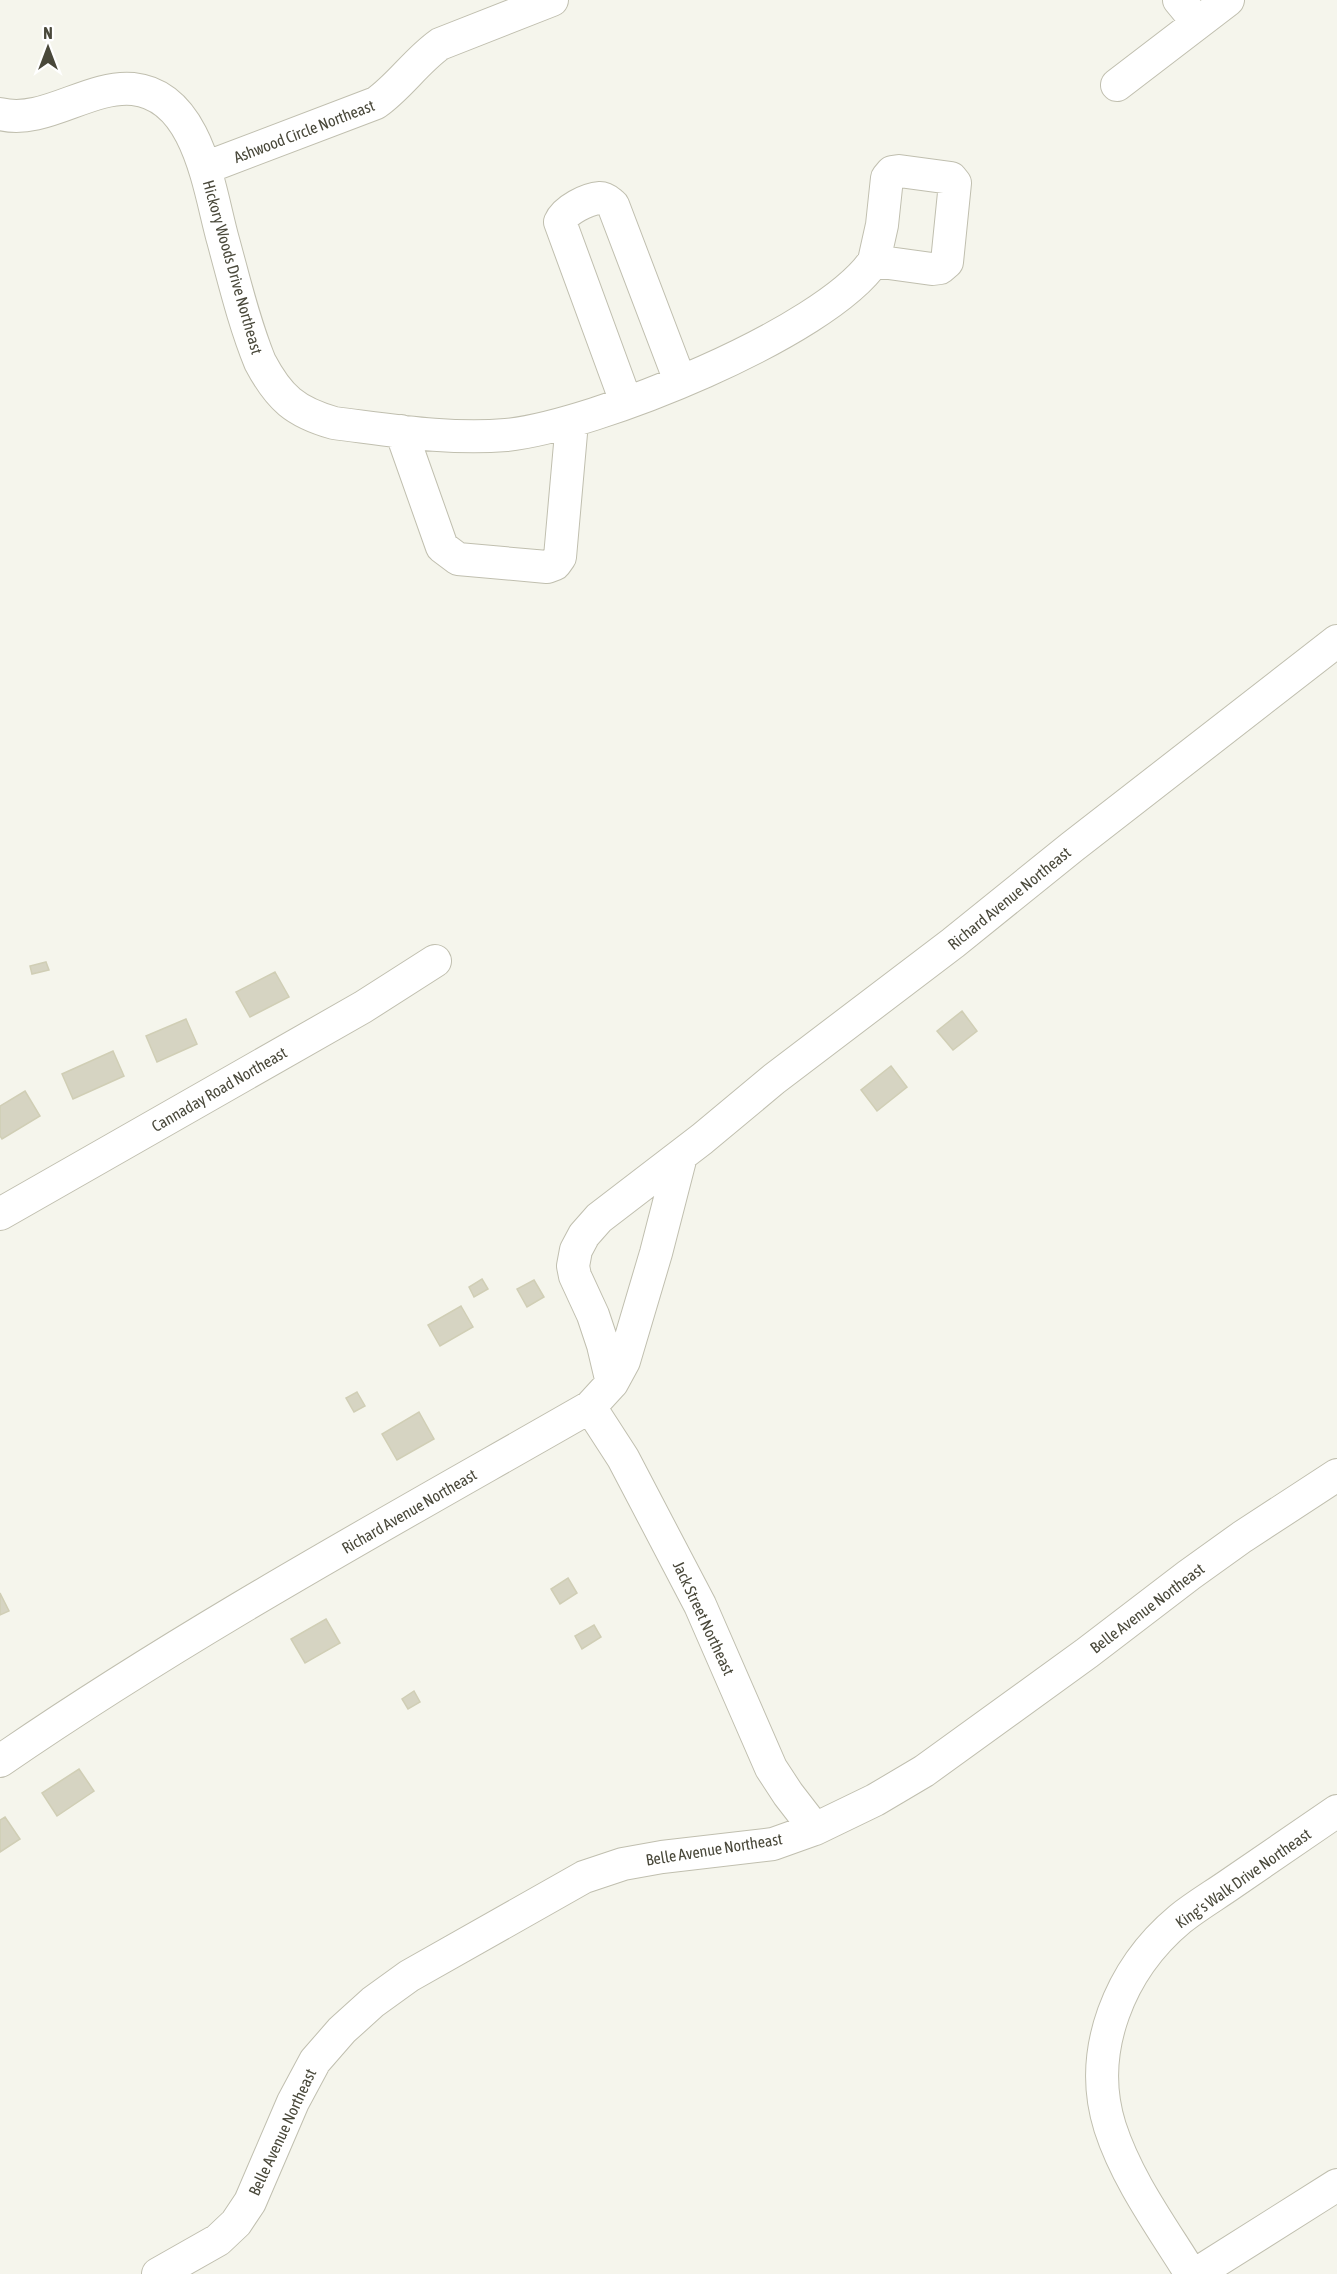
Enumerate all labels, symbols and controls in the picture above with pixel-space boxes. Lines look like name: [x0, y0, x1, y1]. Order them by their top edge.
north arrow: [18, 18, 78, 78]
text: N: [43, 24, 53, 42]
street label: Ashwood Circle Northeast: [231, 96, 377, 166]
street label: Hickory Woods Drive Northeast: [199, 178, 267, 357]
street label: Richard Avenue Northeast: [944, 843, 1074, 953]
street label: Cannaday Road Northeast: [148, 1043, 291, 1136]
street label: Richard Avenue Northeast: [338, 1465, 480, 1557]
street label: Jack Street Northeast: [670, 1558, 738, 1678]
street label: Belle Avenue Northeast: [1086, 1559, 1208, 1657]
street label: King's Walk Drive Northeast: [1172, 1824, 1315, 1932]
street label: Belle Avenue Northeast: [644, 1829, 784, 1869]
street label: Belle Avenue Northeast: [245, 2065, 319, 2198]

